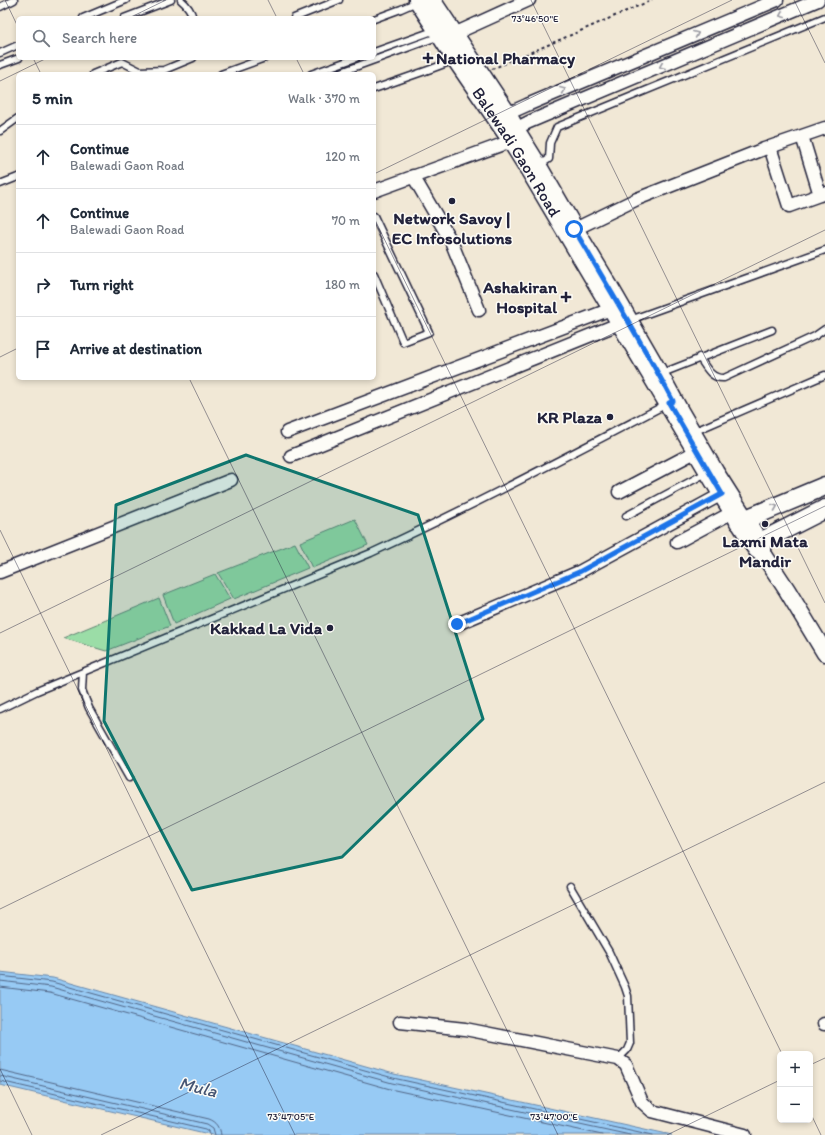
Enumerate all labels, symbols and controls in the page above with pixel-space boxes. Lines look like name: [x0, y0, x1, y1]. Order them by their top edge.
one-way arrow: [778, 10, 786, 18]
text: 73°46'50"E: [511, 12, 559, 25]
search box: [16, 16, 376, 60]
icon: search: [30, 27, 52, 49]
text: Search here: [62, 29, 137, 47]
one-way arrow: [692, 31, 699, 39]
place label: National Pharmacy: [436, 48, 576, 69]
marker: National Pharmacy: [423, 53, 433, 63]
one-way arrow: [658, 61, 665, 69]
street label: Balewadi Gaon Road: [468, 83, 565, 220]
one-way arrow: [560, 86, 567, 94]
text: 5 min: [32, 88, 72, 108]
text: Walk · 370 m: [288, 91, 360, 106]
text: Continue: [70, 140, 129, 158]
icon: ahead: [32, 146, 54, 168]
text: 120 m: [325, 149, 360, 164]
text: Balewadi Gaon Road: [70, 158, 184, 173]
marker: Network Savoy | EC Infosolutions: [447, 196, 457, 206]
text: Continue: [70, 204, 129, 222]
place label: Network Savoy | EC Infosolutions: [392, 208, 513, 248]
icon: ahead: [32, 210, 54, 232]
text: 70 m: [332, 213, 360, 228]
route start: [565, 220, 583, 238]
text: Balewadi Gaon Road: [70, 222, 184, 237]
icon: right: [32, 274, 54, 296]
text: Turn right: [70, 276, 134, 294]
text: 180 m: [325, 277, 360, 292]
place label: Ashakiran Hospital: [482, 277, 558, 318]
marker: Ashakiran Hospital: [560, 291, 572, 303]
icon: arrive: [32, 338, 54, 360]
text: Arrive at destination: [70, 340, 202, 358]
place label: KR Plaza: [537, 407, 603, 427]
marker: KR Plaza: [605, 412, 615, 422]
one-way arrow: [772, 503, 779, 511]
marker: Laxmi Mata Mandir: [760, 519, 770, 529]
place label: Laxmi Mata Mandir: [722, 531, 808, 571]
route end: [448, 615, 466, 633]
place label: Kakkad La Vida: [210, 618, 323, 638]
marker: Kakkad La Vida: [325, 623, 335, 633]
map controls: [777, 1051, 813, 1123]
button: +: [777, 1051, 813, 1087]
water label: Mula: [177, 1072, 220, 1103]
button: −: [777, 1087, 813, 1123]
text: 73°47'05"E: [268, 1110, 315, 1123]
text: 73°47'00"E: [530, 1110, 578, 1123]

